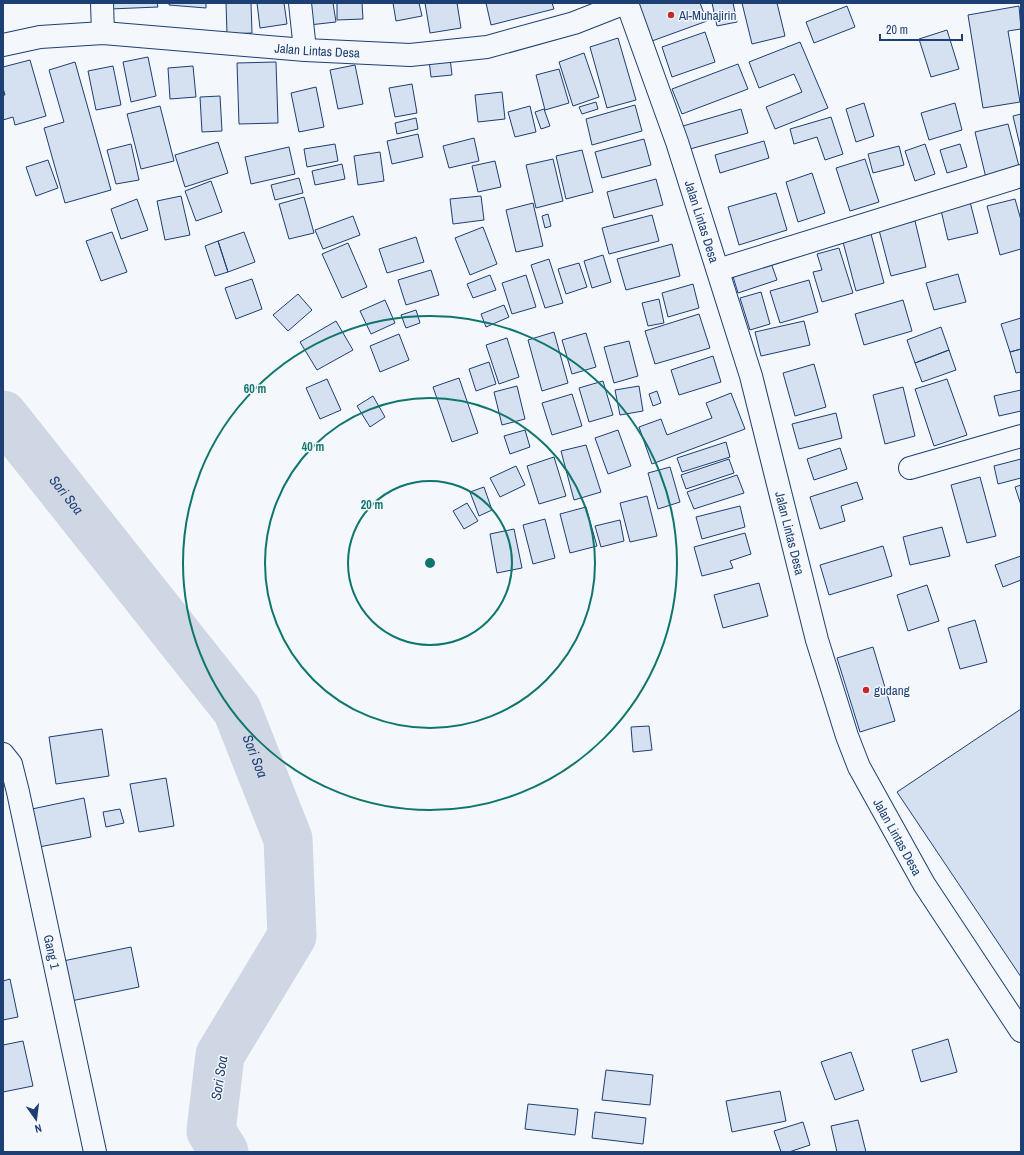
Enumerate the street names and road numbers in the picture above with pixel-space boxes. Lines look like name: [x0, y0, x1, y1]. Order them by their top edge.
street label: Jalan Lintas Desa: [274, 39, 360, 61]
street label: Jalan Lintas Desa: [681, 178, 723, 265]
street label: Jalan Lintas Desa: [772, 489, 809, 577]
street label: Jalan Lintas Desa: [870, 795, 926, 878]
street label: Gang 1: [40, 933, 64, 971]

